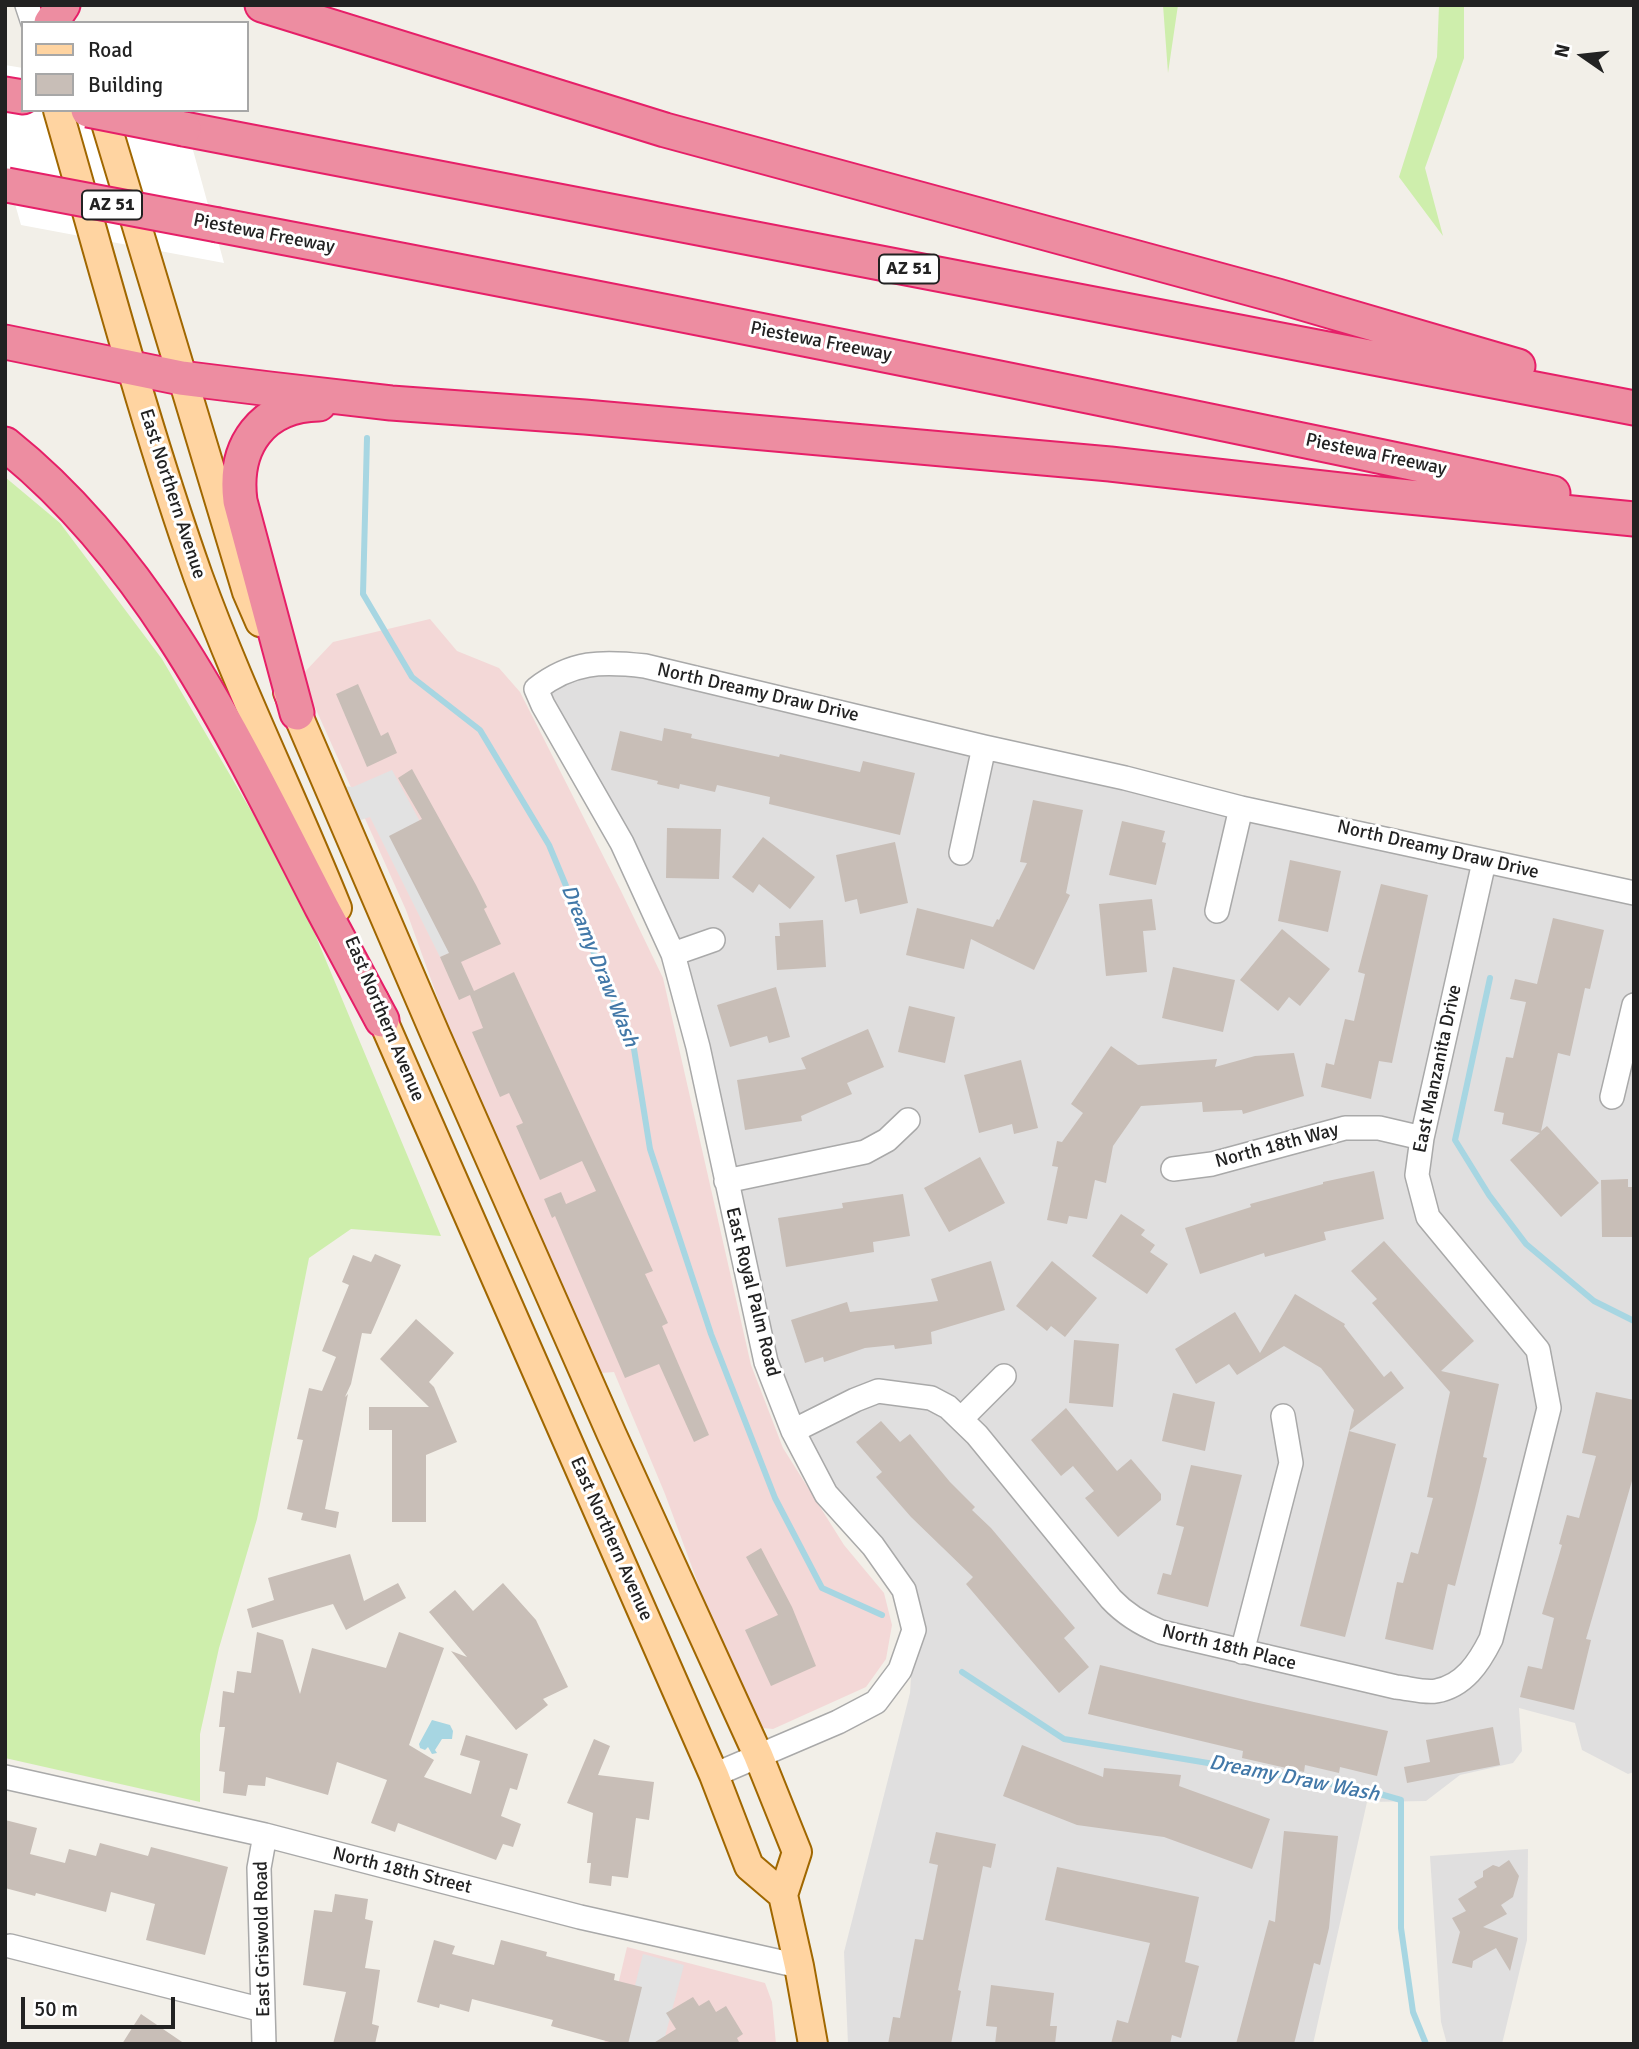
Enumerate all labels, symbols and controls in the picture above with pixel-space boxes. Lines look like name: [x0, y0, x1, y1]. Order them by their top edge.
legend: [21, 21, 248, 112]
north arrow: [1548, 21, 1618, 91]
text: Road: [88, 37, 133, 63]
text: N: [1549, 42, 1576, 60]
text: Building: [88, 72, 163, 98]
road number: AZ 51: [82, 190, 142, 220]
street label: Piestewa Freeway: [191, 209, 337, 259]
road number: AZ 51: [879, 255, 939, 284]
street label: Piestewa Freeway: [748, 317, 894, 367]
street label: East Northern Avenue: [134, 406, 210, 582]
street label: Piestewa Freeway: [1303, 429, 1449, 481]
street label: North Dreamy Draw Drive: [655, 659, 861, 727]
street label: North Dreamy Draw Drive: [1335, 816, 1541, 884]
water label: Dreamy Draw Wash: [555, 881, 643, 1051]
street label: East Northern Avenue: [339, 933, 429, 1105]
street label: East Manzanita Drive: [1409, 983, 1467, 1155]
street label: North 18th Way: [1213, 1119, 1341, 1173]
street label: East Royal Palm Road: [720, 1205, 784, 1379]
street label: East Northern Avenue: [565, 1453, 657, 1625]
street label: North 18th Place: [1160, 1620, 1298, 1676]
water label: Dreamy Draw Wash: [1207, 1750, 1381, 1808]
street label: North 18th Street: [330, 1843, 474, 1899]
street label: East Griswold Road: [250, 1861, 276, 2017]
scale bar: [24, 1982, 178, 2026]
text: 50 m: [34, 1996, 78, 2022]

